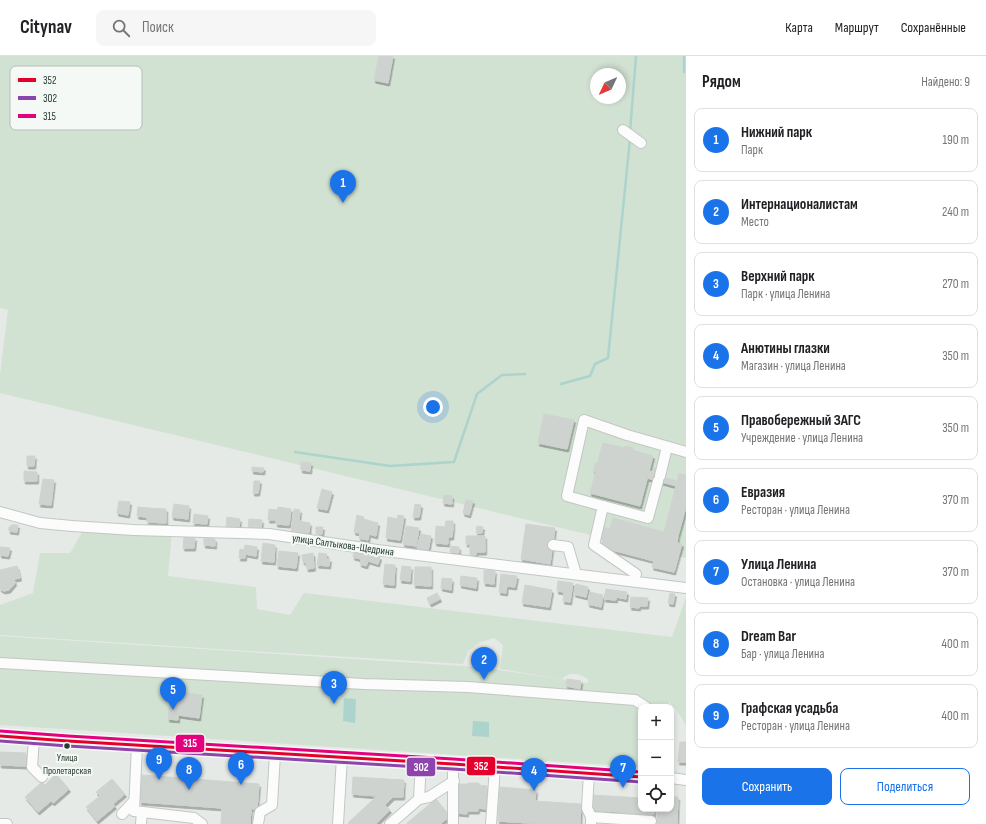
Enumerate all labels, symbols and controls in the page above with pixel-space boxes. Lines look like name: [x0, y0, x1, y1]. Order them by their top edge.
search box: [96, 10, 376, 46]
text: Citynav: [20, 16, 72, 39]
icon: search: [110, 17, 132, 39]
text: Поиск: [142, 18, 174, 37]
text: Карта: [785, 19, 813, 36]
text: Маршрут: [835, 19, 879, 36]
text: Сохранённые: [901, 19, 966, 36]
legend: [10, 66, 142, 130]
north arrow: [590, 68, 626, 104]
text: Рядом: [702, 72, 741, 92]
text: 352: [43, 74, 57, 87]
text: Найдено: 9: [921, 74, 970, 90]
text: 302: [43, 92, 58, 105]
text: 315: [43, 110, 56, 123]
text: Нижний парк: [741, 123, 812, 142]
text: 1: [713, 132, 719, 148]
text: 190 m: [942, 132, 969, 148]
text: Парк: [741, 142, 763, 158]
pin: 1: [330, 170, 356, 203]
text: Интернационалистам: [741, 195, 858, 214]
text: 2: [713, 204, 719, 220]
text: 240 m: [942, 204, 969, 220]
text: Место: [741, 214, 769, 230]
text: Верхний парк: [741, 267, 815, 286]
text: 3: [713, 276, 719, 292]
text: 270 m: [942, 276, 969, 292]
text: Парк · улица Ленина: [741, 286, 830, 302]
text: Анютины глазки: [741, 339, 830, 358]
text: 4: [713, 348, 719, 364]
text: 350 m: [942, 348, 969, 364]
text: Магазин · улица Ленина: [741, 358, 846, 374]
your location: [423, 397, 443, 417]
text: Правобережный ЗАГС: [741, 411, 861, 430]
text: 5: [713, 420, 719, 436]
text: 350 m: [942, 420, 969, 436]
text: Учреждение · улица Ленина: [741, 430, 863, 446]
text: Евразия: [741, 483, 785, 502]
text: 6: [713, 492, 719, 508]
text: 370 m: [942, 492, 969, 508]
text: Ресторан · улица Ленина: [741, 502, 850, 518]
street label: улица Салтыкова-Щедрина: [291, 531, 395, 559]
text: Улица Ленина: [741, 555, 816, 574]
text: 7: [713, 564, 719, 580]
text: 370 m: [942, 564, 969, 580]
text: Остановка · улица Ленина: [741, 574, 855, 590]
text: Dream Bar: [741, 627, 796, 646]
text: 8: [713, 636, 719, 652]
text: 400 m: [942, 636, 969, 652]
text: Бар · улица Ленина: [741, 646, 824, 662]
pin: 2: [471, 647, 497, 680]
pin: 3: [321, 671, 347, 704]
pin: 5: [160, 677, 186, 710]
text: Графская усадьба: [741, 699, 838, 718]
map controls: [638, 704, 674, 812]
button: +: [638, 704, 674, 740]
text: 9: [713, 708, 719, 724]
text: 400 m: [942, 708, 969, 724]
text: Ресторан · улица Ленина: [741, 718, 850, 734]
line badge: 315: [175, 734, 205, 753]
text: 315: [183, 737, 197, 750]
button: −: [638, 740, 674, 776]
marker: Улица Пролетарская: [62, 741, 72, 751]
pin: 9: [146, 747, 172, 780]
place label: Улица Пролетарская: [43, 752, 91, 777]
pin: 6: [228, 752, 254, 785]
pin: 7: [610, 755, 636, 788]
line badge: 352: [466, 756, 496, 776]
pin: 8: [176, 757, 202, 790]
line badge: 302: [406, 757, 436, 777]
pin: 4: [521, 758, 547, 791]
text: 352: [474, 760, 488, 773]
text: 302: [414, 761, 429, 774]
button: Сохранить: [702, 768, 832, 805]
button: Поделиться: [840, 768, 970, 805]
button: locate: [638, 776, 674, 812]

